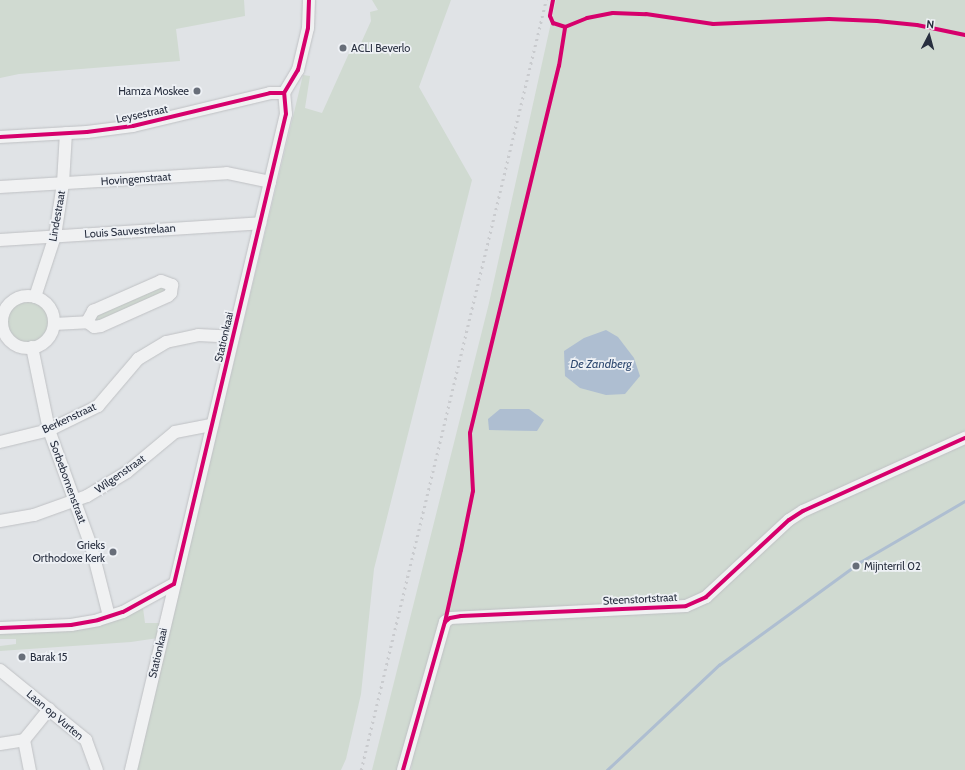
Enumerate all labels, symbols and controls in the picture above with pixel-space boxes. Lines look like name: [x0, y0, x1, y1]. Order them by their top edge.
north arrow: [909, 16, 949, 56]
text: N: [926, 17, 935, 31]
place label: ACLI Beverlo: [351, 41, 410, 55]
marker: ACLI Beverlo: [338, 43, 348, 53]
place label: Hamza Moskee: [118, 84, 189, 98]
marker: Hamza Moskee: [192, 86, 202, 96]
street label: Leysestraat: [115, 102, 169, 126]
street label: Hovingenstraat: [100, 170, 172, 188]
street label: Lindestraat: [46, 189, 68, 243]
street label: Louis Sauvestrelaan: [84, 221, 176, 241]
street label: Stationkaai: [212, 311, 236, 363]
water label: De Zandberg: [570, 357, 632, 371]
street label: Berkenstraat: [40, 400, 98, 436]
street label: Sorbebomenstraat: [47, 439, 89, 525]
street label: Wilgenstraat: [92, 452, 148, 496]
place label: Grieks Orthodoxe Kerk: [32, 539, 105, 565]
marker: Grieks Orthodoxe Kerk: [108, 547, 118, 557]
place label: Mijnterril 02: [864, 559, 921, 573]
marker: Mijnterril 02: [851, 561, 861, 571]
street label: Steenstortstraat: [602, 590, 678, 608]
street label: Stationkaai: [146, 627, 170, 679]
place label: Barak 15: [30, 650, 67, 664]
marker: Barak 15: [17, 652, 27, 662]
street label: Laan op Vurten: [24, 687, 86, 743]

